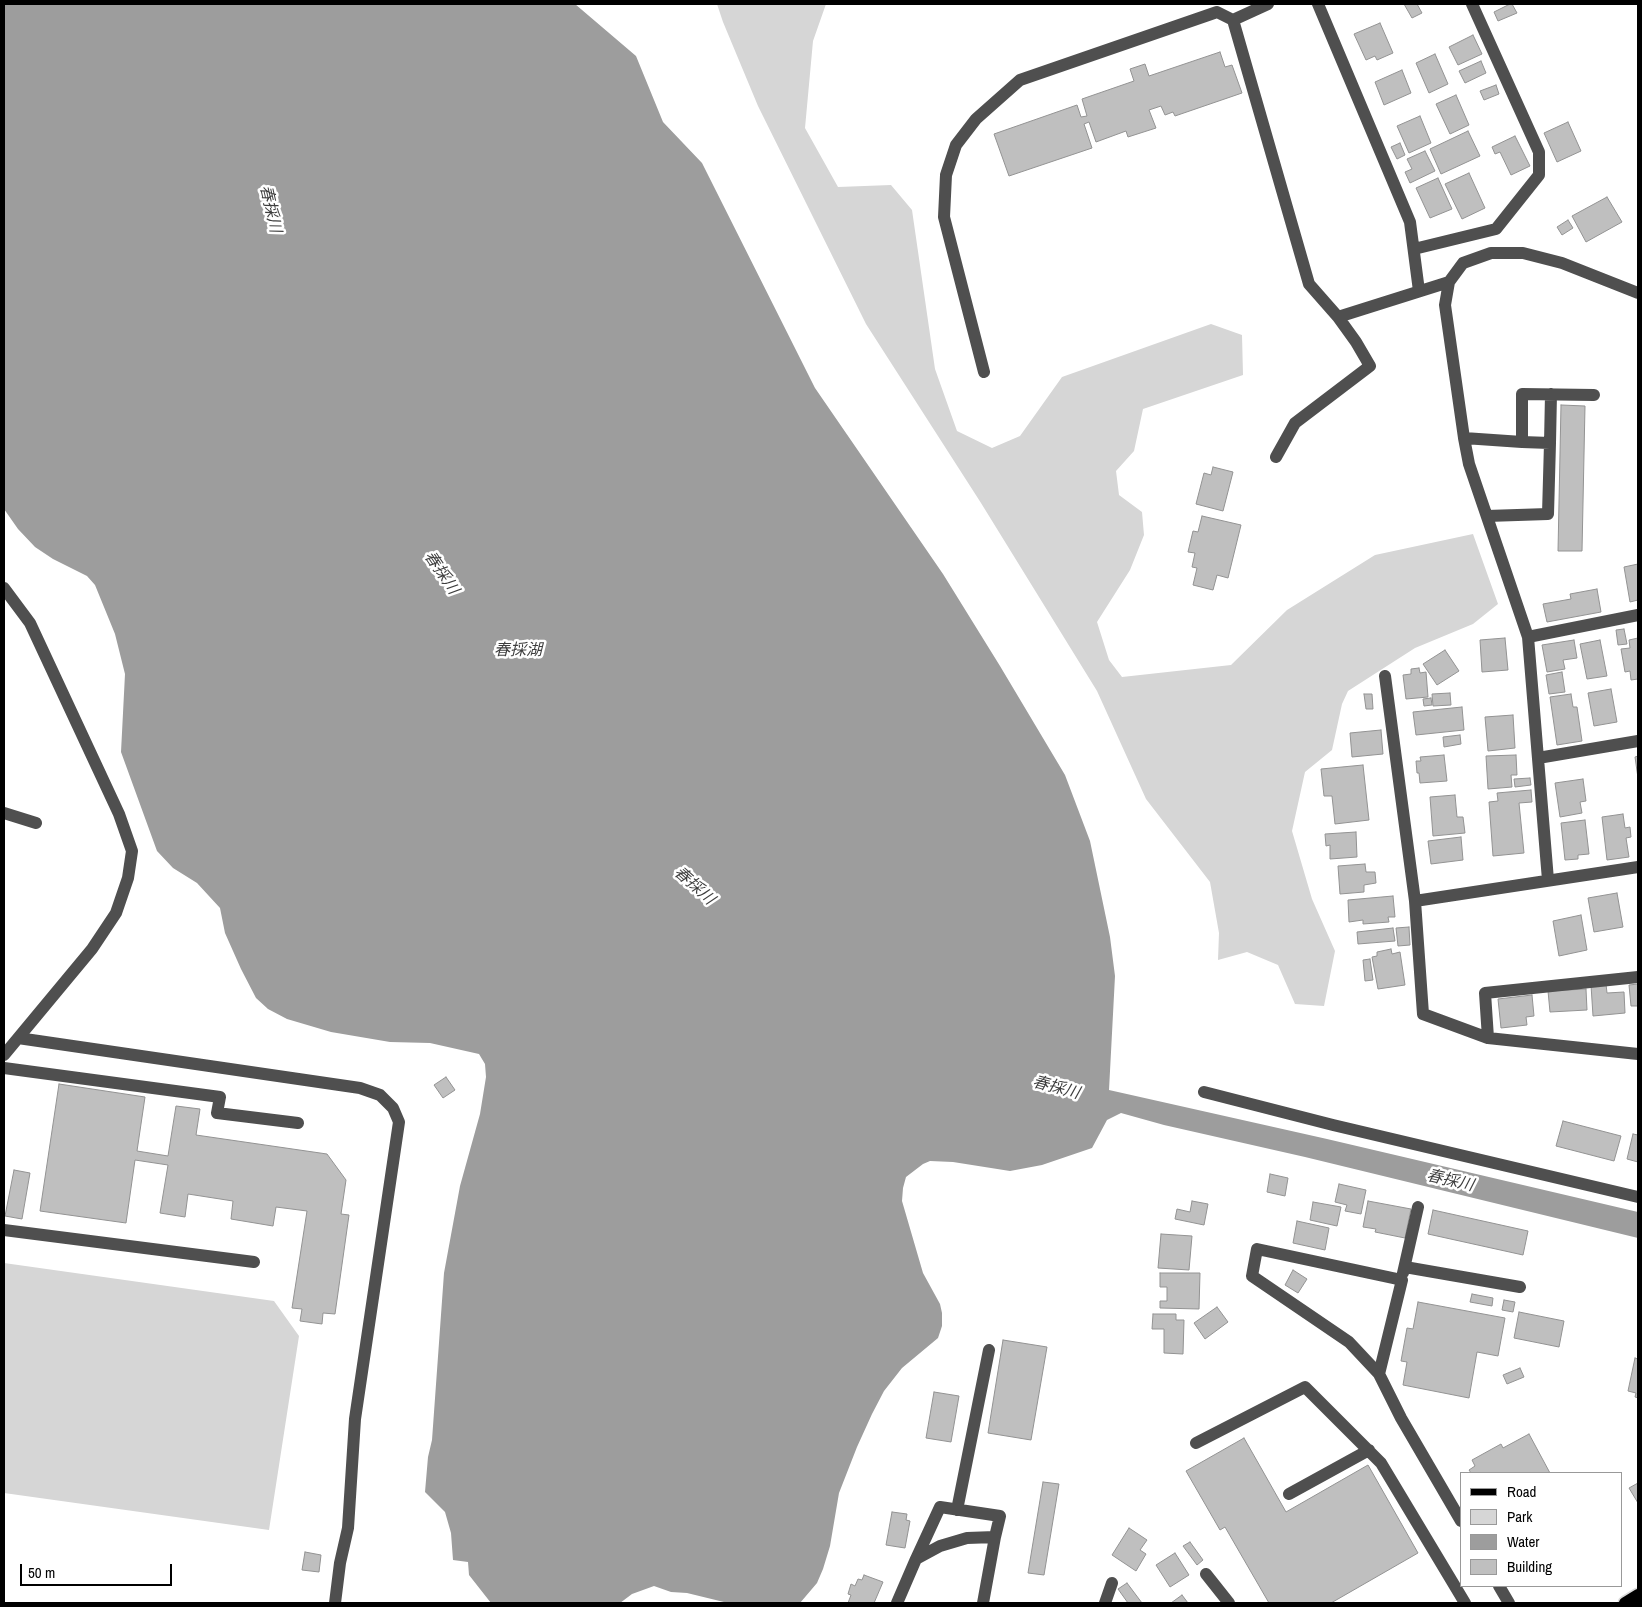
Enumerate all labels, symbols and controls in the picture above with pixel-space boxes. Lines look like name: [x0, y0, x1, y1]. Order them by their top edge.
water label: 春採川: [255, 183, 285, 235]
water label: 春採川: [420, 548, 462, 598]
water label: 春採湖: [494, 641, 542, 661]
water label: 春採川: [670, 863, 718, 909]
water label: 春採川: [1030, 1073, 1082, 1103]
water label: 春採川: [1424, 1166, 1476, 1196]
legend: [1460, 1472, 1622, 1587]
text: Road: [1507, 1481, 1536, 1502]
text: Park: [1507, 1506, 1532, 1527]
text: Water: [1507, 1531, 1539, 1552]
scale bar: [22, 1554, 175, 1586]
text: Building: [1507, 1556, 1552, 1577]
text: 50 m: [28, 1562, 55, 1583]

